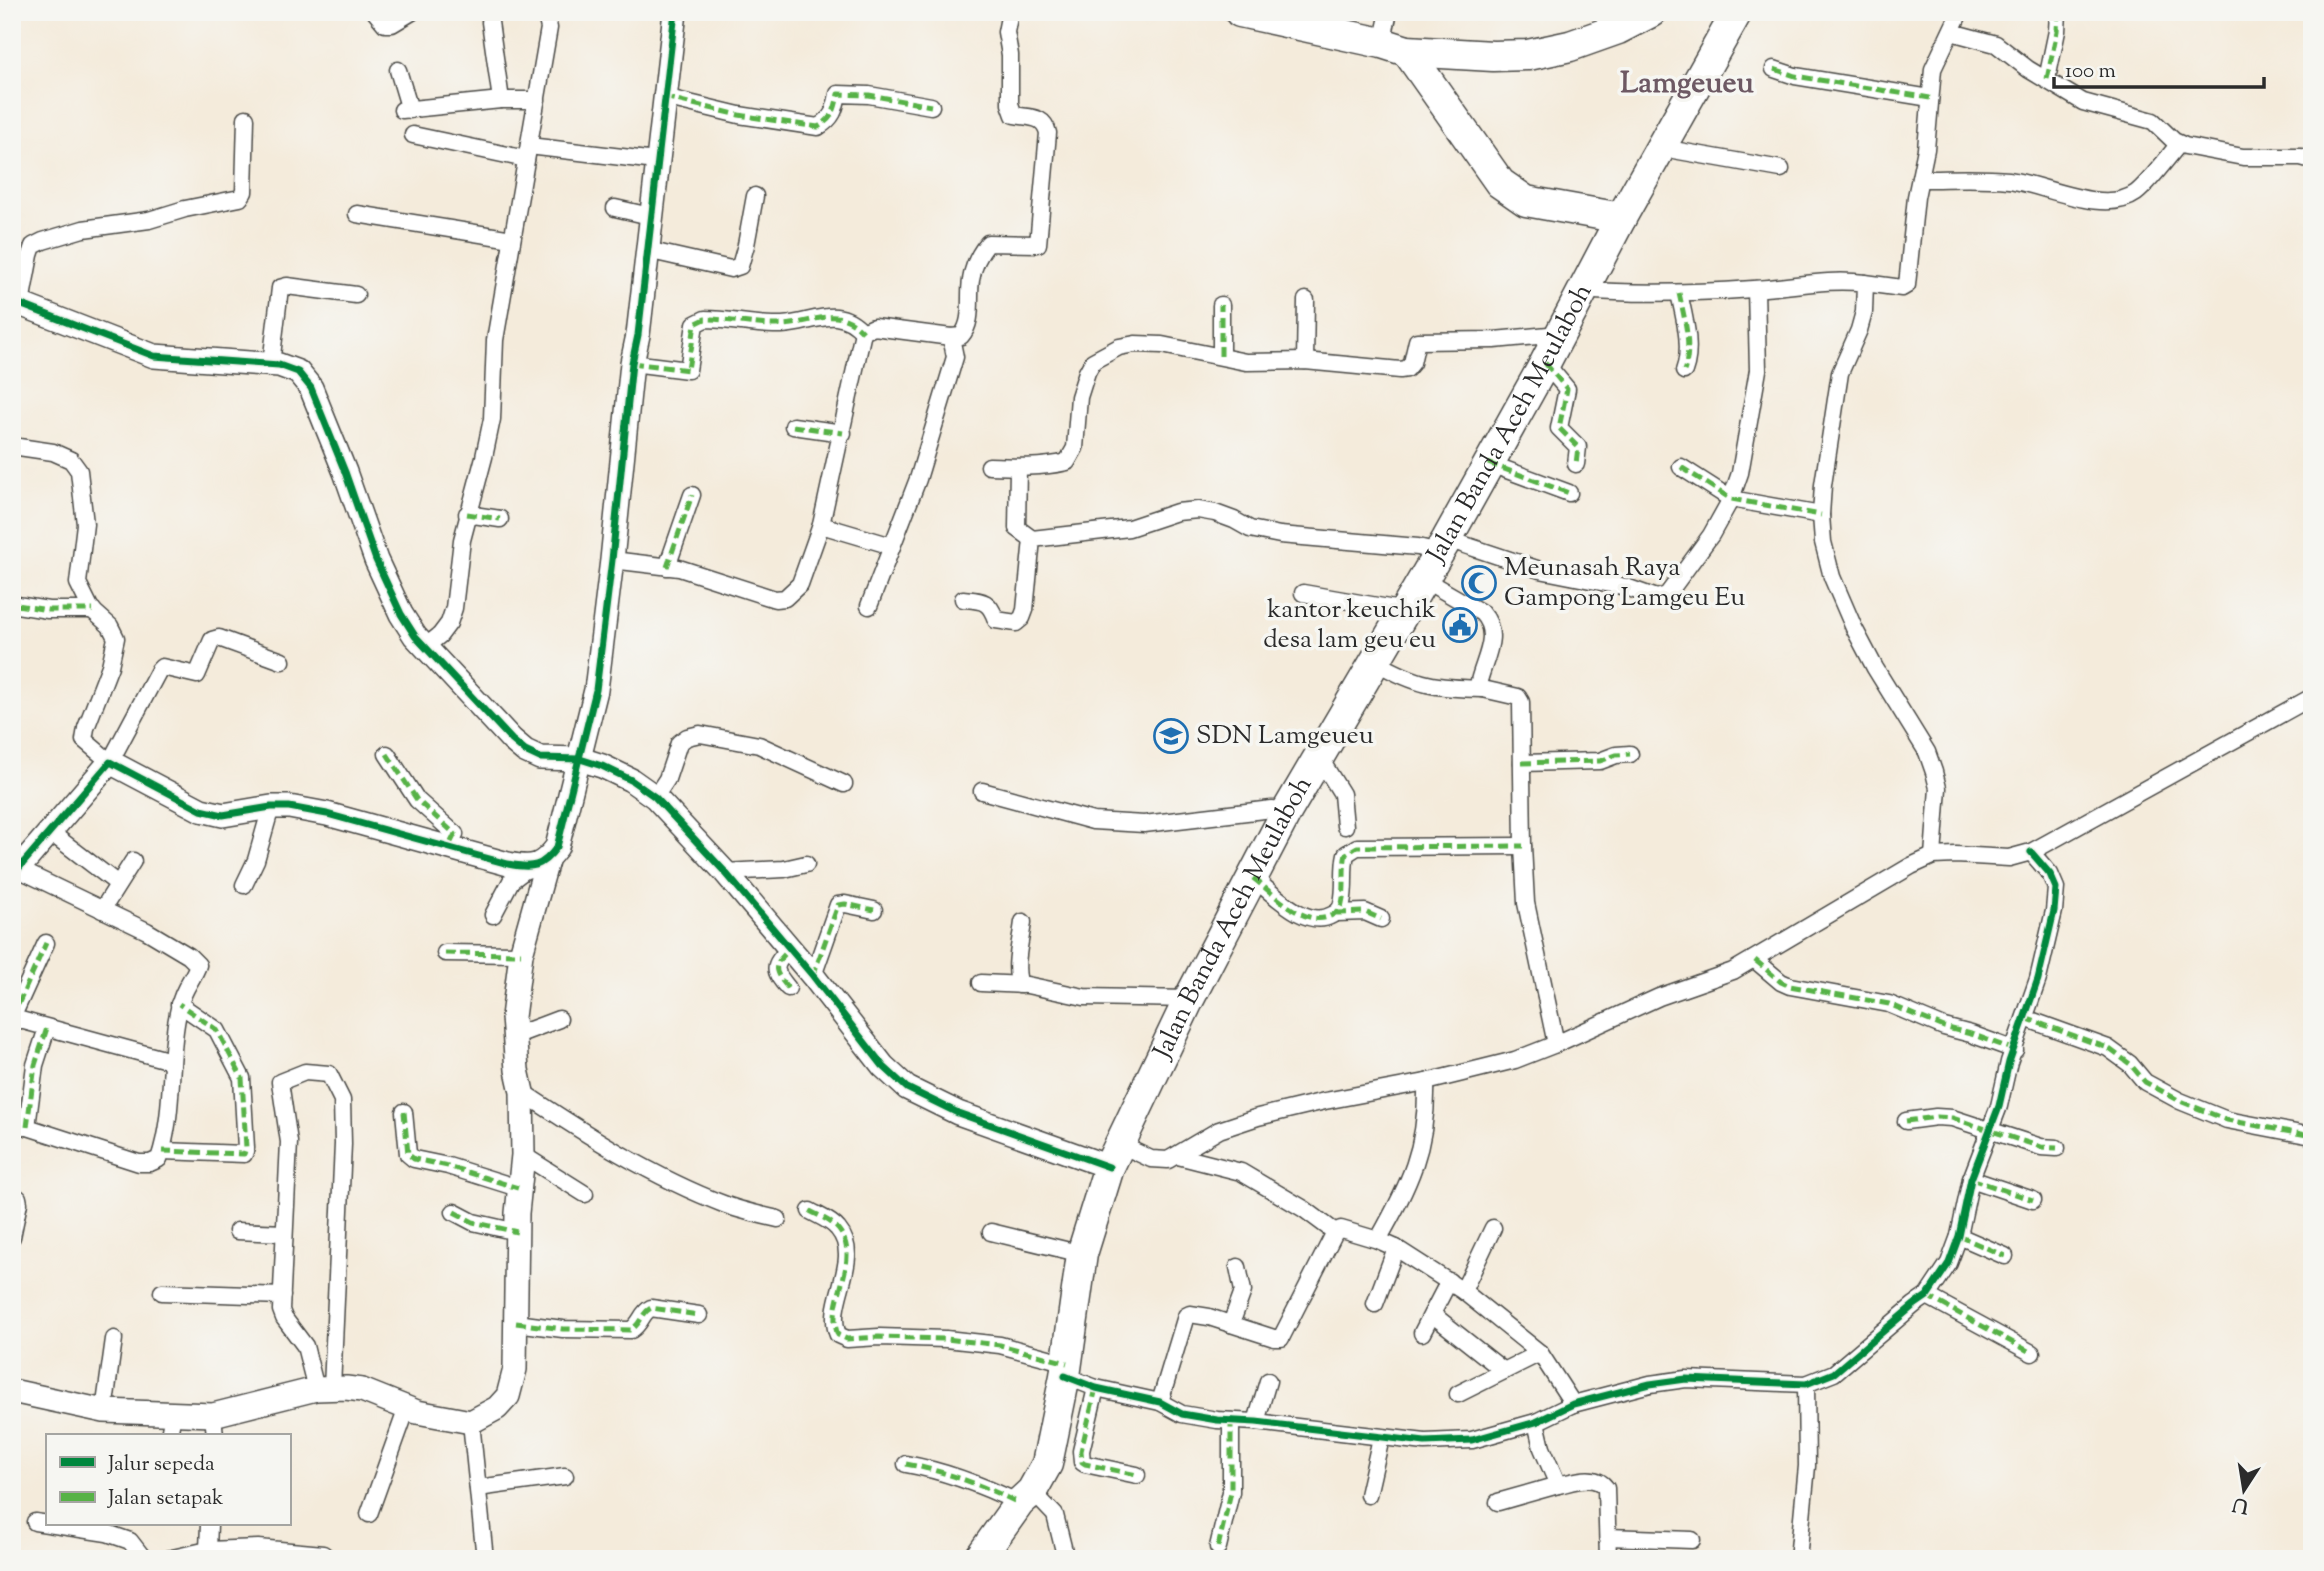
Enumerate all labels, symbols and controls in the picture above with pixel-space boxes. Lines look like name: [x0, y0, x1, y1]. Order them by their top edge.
scale bar: [2054, 46, 2264, 90]
text: 100 m: [2065, 57, 2116, 87]
district label: Lamgeueu: [1620, 63, 1754, 106]
street label: Jalan Banda Aceh Meulaboh: [1418, 277, 1602, 571]
place label: Meunasah Raya Gampong Lamgeu Eu: [1504, 550, 1745, 617]
mosque icon: Meunasah Raya Gampong Lamgeu Eu: [1460, 564, 1498, 602]
place label: kantor keuchik desa lam geu eu: [1263, 592, 1436, 659]
public building icon: kantor keuchik desa lam geu eu: [1441, 606, 1479, 644]
school or university icon: SDN Lamgeueu: [1152, 717, 1190, 755]
place label: SDN Lamgeueu: [1196, 718, 1374, 755]
street label: Jalan Banda Aceh Meulaboh: [1144, 770, 1322, 1067]
legend: [46, 1434, 290, 1526]
text: Jalur sepeda: [107, 1450, 215, 1480]
north arrow: [2208, 1456, 2278, 1526]
text: Jalan setapak: [107, 1484, 224, 1514]
text: U: [2230, 1489, 2251, 1519]

